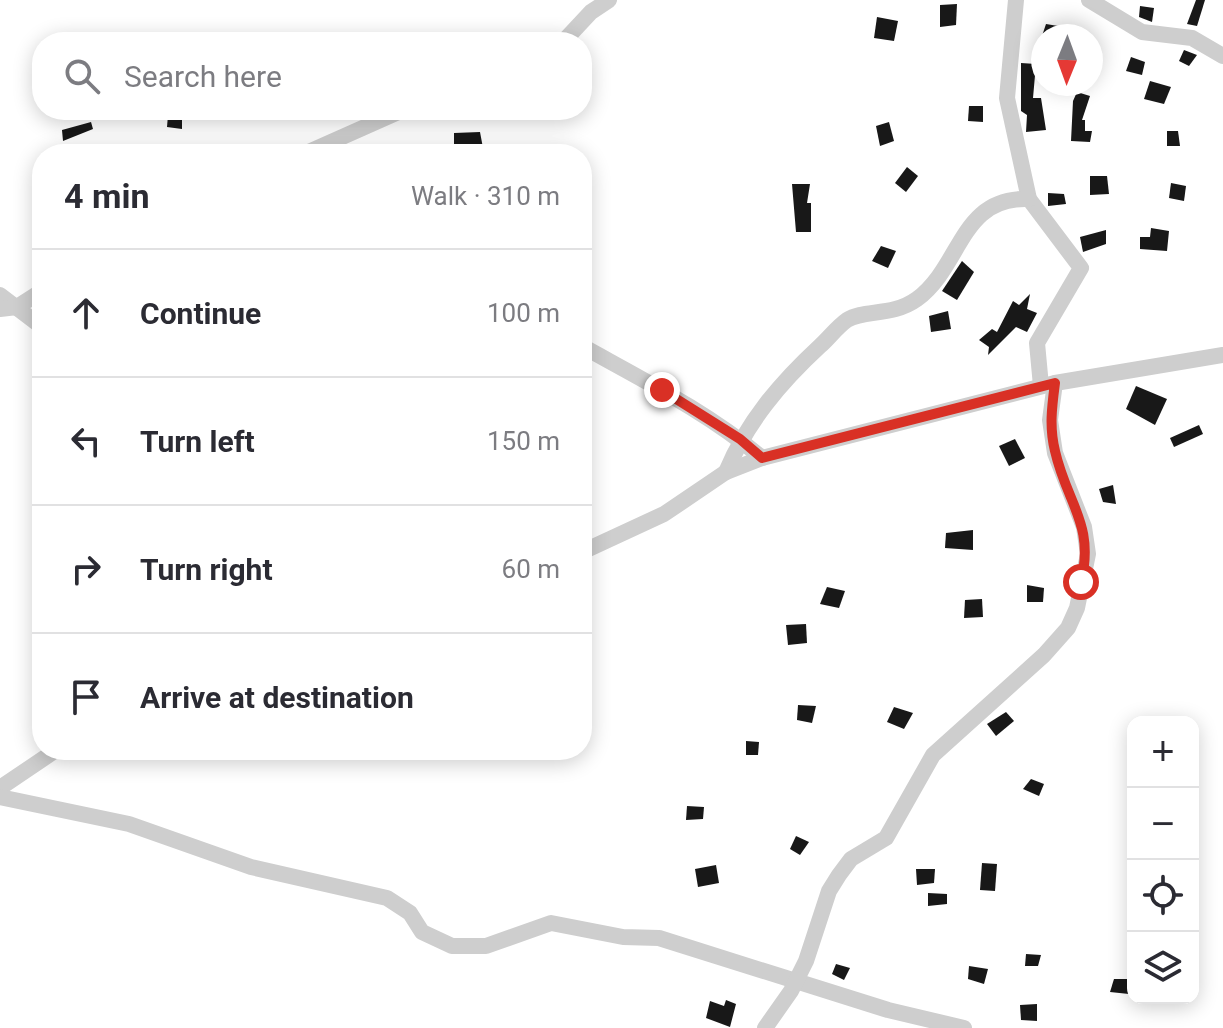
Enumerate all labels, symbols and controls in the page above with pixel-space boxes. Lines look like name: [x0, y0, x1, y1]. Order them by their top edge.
north arrow: [1031, 24, 1103, 96]
search box: [32, 32, 592, 120]
icon: search: [60, 54, 104, 98]
text: Search here: [124, 59, 282, 94]
text: 4 min: [64, 176, 149, 216]
text: Walk · 310 m: [411, 181, 560, 211]
icon: ahead: [64, 291, 108, 335]
text: Continue: [140, 296, 261, 331]
text: 100 m: [487, 298, 560, 328]
route end: [644, 372, 680, 408]
icon: left: [64, 419, 108, 463]
text: Turn left: [140, 424, 255, 459]
text: 150 m: [487, 426, 560, 456]
icon: right: [64, 547, 108, 591]
text: Turn right: [140, 552, 273, 587]
text: 60 m: [502, 554, 560, 584]
route start: [1063, 564, 1099, 600]
icon: arrive: [64, 675, 108, 719]
text: Arrive at destination: [140, 680, 414, 715]
map controls: [1127, 716, 1199, 1004]
button: +: [1127, 716, 1199, 788]
button: −: [1127, 788, 1199, 860]
button: locate: [1127, 860, 1199, 932]
button: layers: [1127, 932, 1199, 1004]

